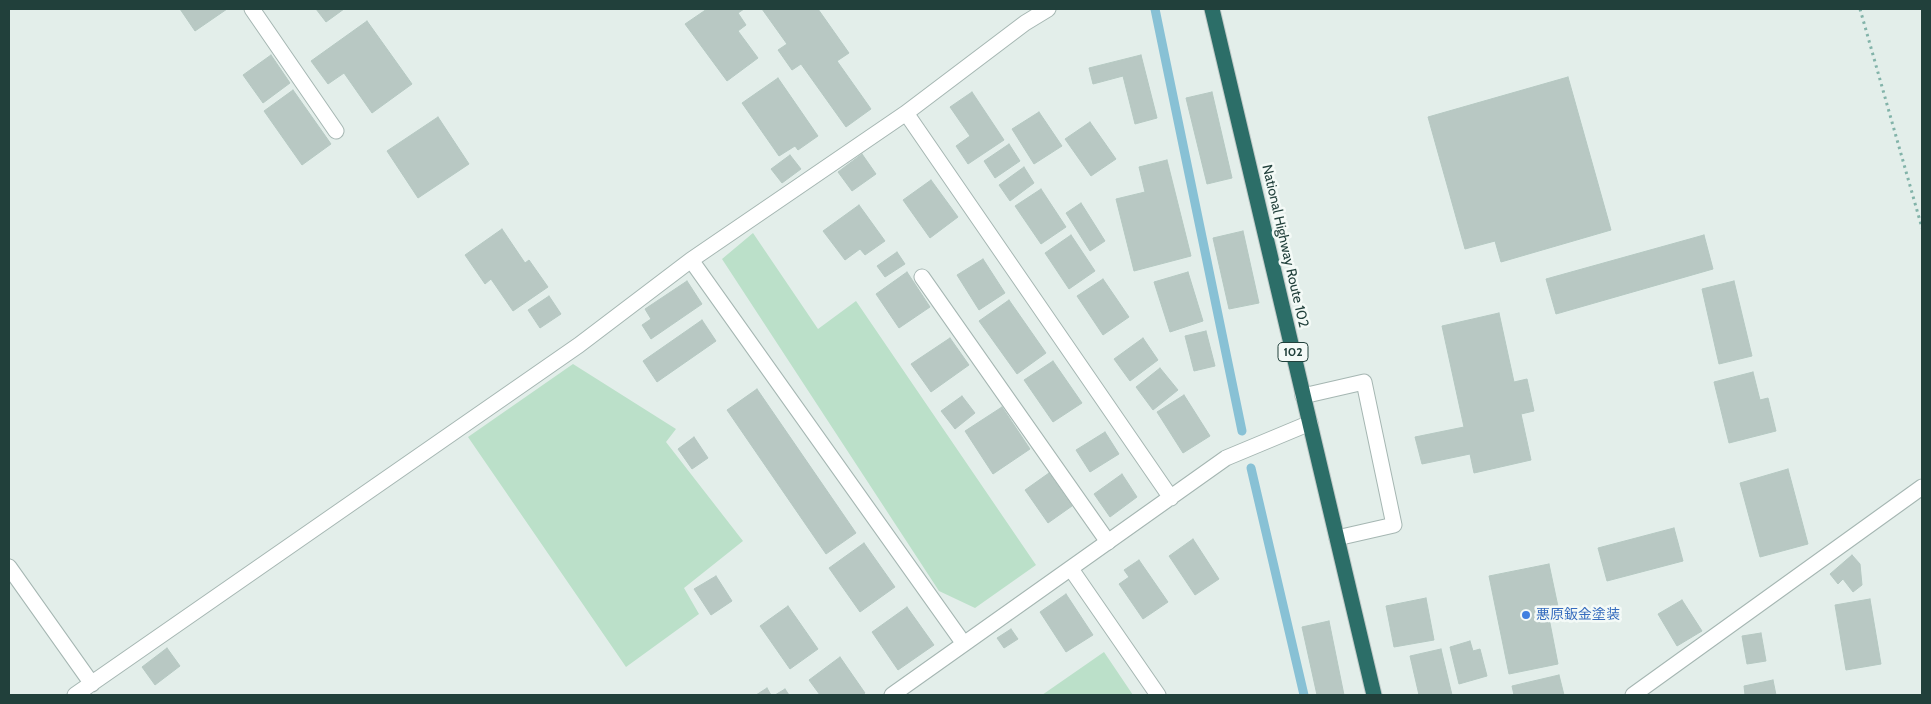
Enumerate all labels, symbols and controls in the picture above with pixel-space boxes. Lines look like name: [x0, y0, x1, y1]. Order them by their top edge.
street label: National Highway Route 102: [1258, 163, 1312, 329]
road number: 102: [1278, 342, 1308, 362]
place label: 悪原鈑金塗装: [1536, 607, 1620, 623]
marker: 悪原鈑金塗装: [1520, 609, 1532, 621]

